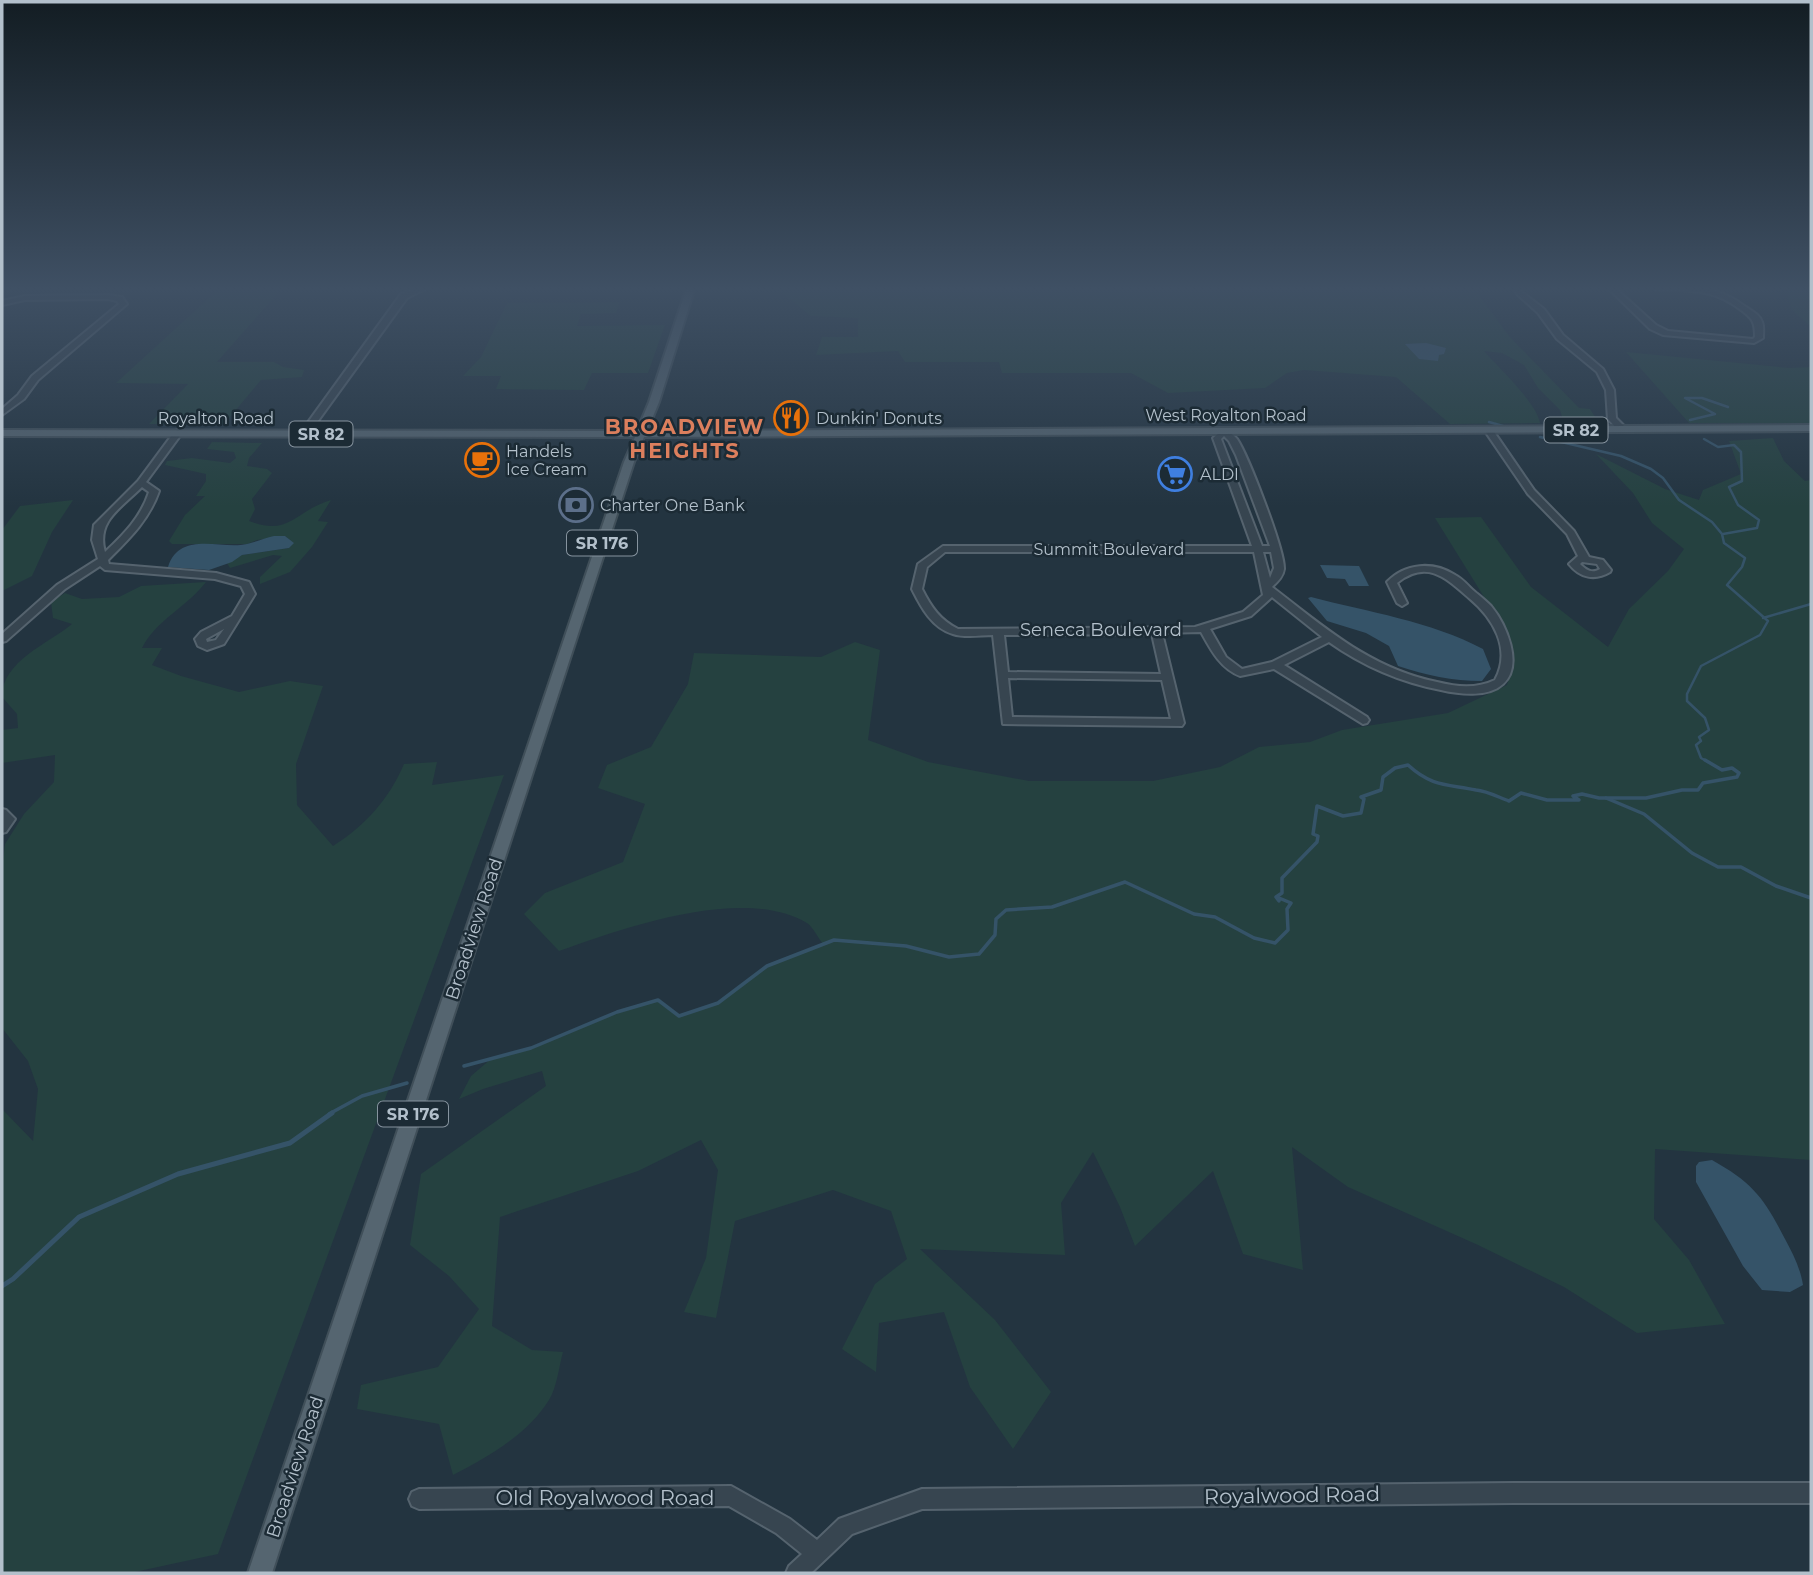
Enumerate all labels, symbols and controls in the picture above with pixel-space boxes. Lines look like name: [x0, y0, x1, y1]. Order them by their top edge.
restaurant icon: Dunkin' Donuts: [772, 399, 810, 437]
street label: West Royalton Road: [1145, 406, 1307, 425]
street label: Royalton Road: [158, 409, 274, 428]
place label: Dunkin' Donuts: [816, 409, 942, 428]
district label: BROADVIEW HEIGHTS: [605, 414, 765, 463]
road number: SR 82: [1544, 418, 1608, 442]
road number: SR 82: [290, 422, 352, 446]
cafe icon: Handels Ice Cream: [463, 441, 501, 479]
place label: Handels Ice Cream: [506, 442, 587, 479]
supermarket icon: ALDI: [1156, 455, 1194, 493]
place label: ALDI: [1200, 465, 1239, 484]
bank icon: Charter One Bank: [557, 486, 595, 524]
place label: Charter One Bank: [600, 496, 745, 515]
road number: SR 176: [567, 530, 637, 556]
street label: Summit Boulevard: [1034, 540, 1184, 559]
street label: Seneca Boulevard: [1020, 619, 1182, 641]
street label: Broadview Road: [441, 855, 507, 1003]
road number: SR 176: [378, 1102, 448, 1126]
street label: Broadview Road: [262, 1393, 328, 1541]
street label: Royalwood Road: [1204, 1481, 1380, 1509]
street label: Old Royalwood Road: [495, 1485, 715, 1510]

